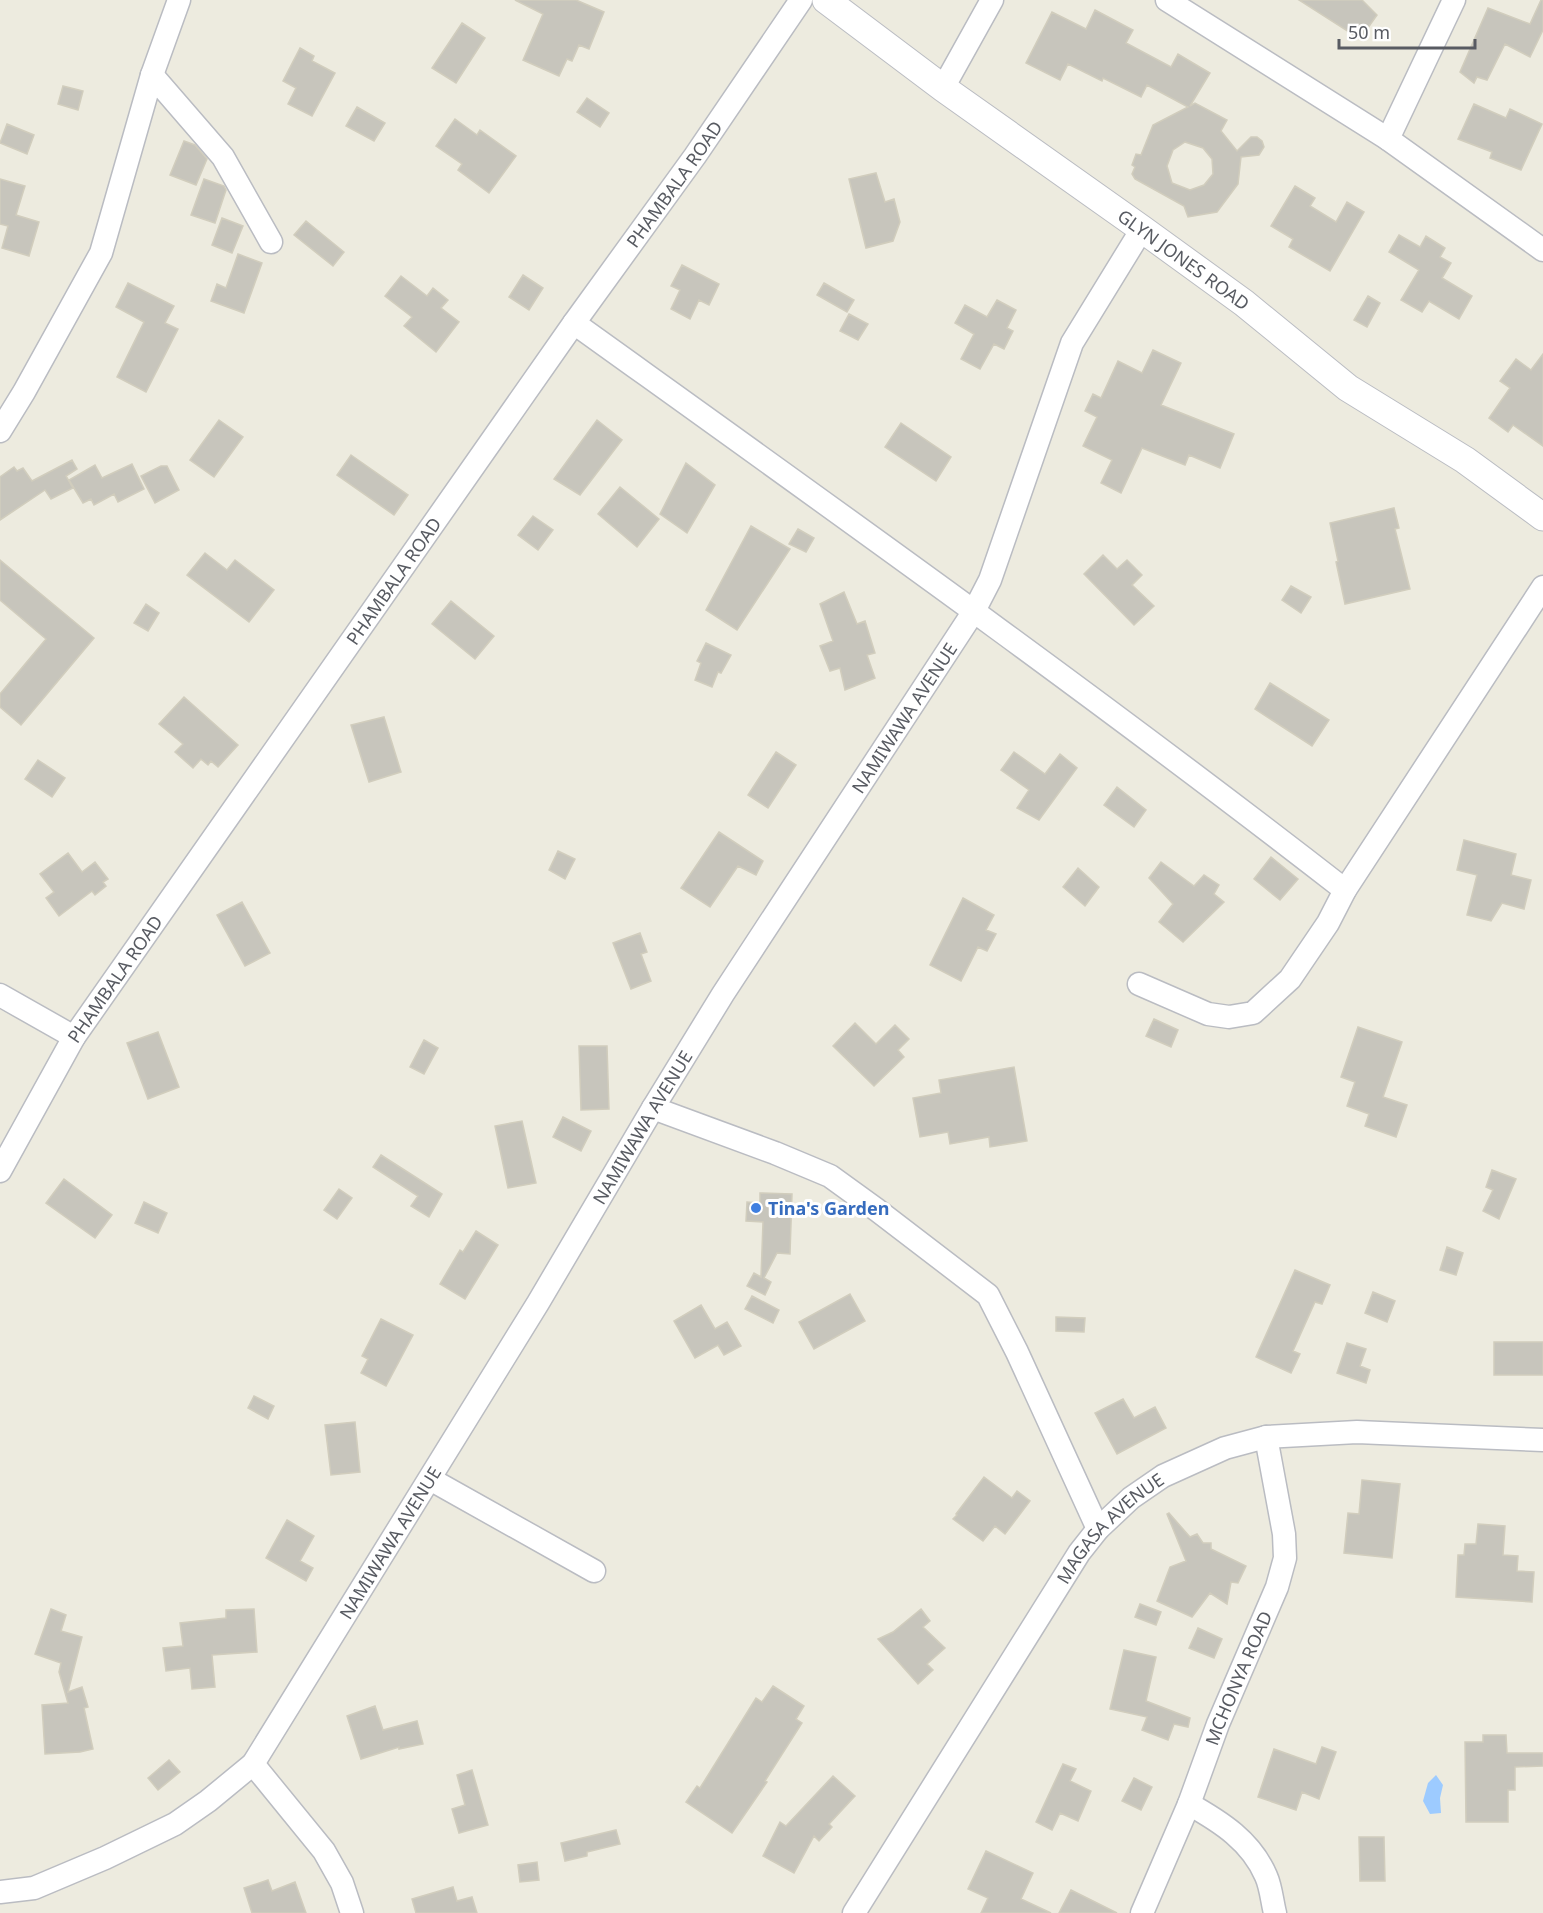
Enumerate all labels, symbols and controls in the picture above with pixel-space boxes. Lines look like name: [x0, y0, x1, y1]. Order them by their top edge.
scale bar: [1339, 12, 1476, 50]
text: 50 m: [1348, 20, 1390, 44]
street label: PHAMBALA ROAD: [621, 116, 728, 252]
street label: GLYN JONES ROAD: [1113, 204, 1255, 315]
street label: PHAMBALA ROAD: [340, 512, 446, 649]
street label: NAMIWAWA AVENUE: [846, 638, 962, 798]
street label: PHAMBALA ROAD: [62, 910, 168, 1047]
street label: NAMIWAWA AVENUE: [587, 1046, 698, 1208]
place label: Tina's Garden: [768, 1196, 889, 1220]
marker: Tina's Garden: [749, 1201, 763, 1215]
street label: NAMIWAWA AVENUE: [334, 1462, 446, 1623]
street label: MAGASA AVENUE: [1051, 1467, 1168, 1588]
street label: MCHONYA ROAD: [1199, 1607, 1277, 1748]

